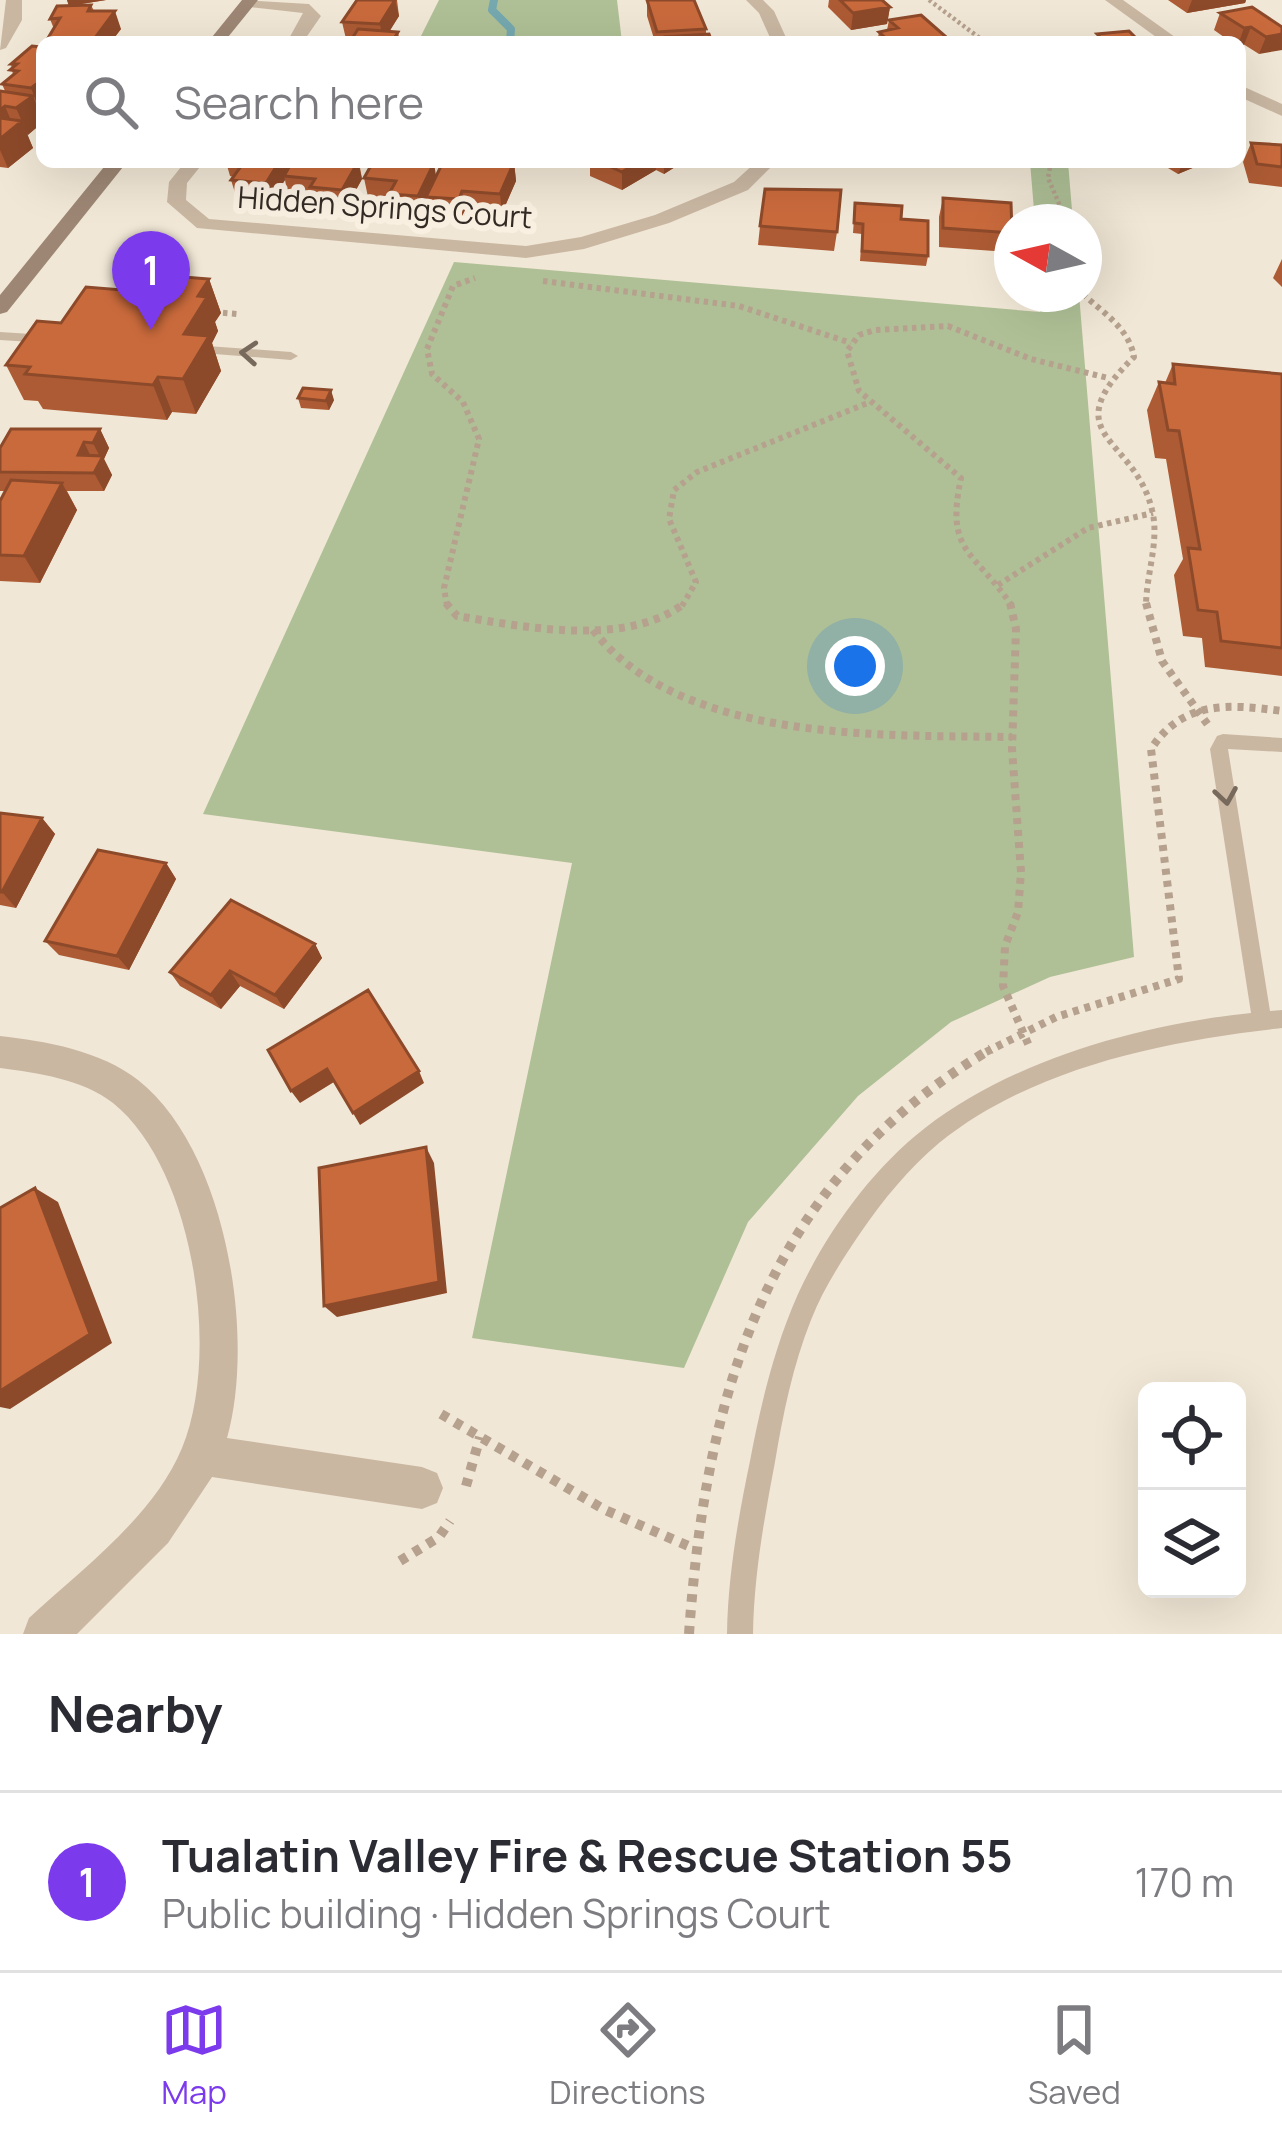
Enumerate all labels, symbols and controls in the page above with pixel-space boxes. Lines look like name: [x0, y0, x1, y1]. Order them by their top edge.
search box: [36, 36, 1246, 168]
icon: search: [78, 69, 144, 135]
text: Search here: [174, 71, 424, 133]
street label: Hidden Springs Court: [236, 176, 534, 237]
north arrow: [994, 204, 1102, 312]
pin: 1: [112, 231, 190, 330]
one-way arrow: [239, 341, 258, 367]
your location: [825, 636, 885, 696]
one-way arrow: [1213, 786, 1238, 806]
map controls: [1138, 1382, 1246, 1598]
button: locate: [1138, 1382, 1246, 1490]
button: layers: [1138, 1490, 1246, 1598]
text: Nearby: [48, 1678, 223, 1747]
text: Tualatin Valley Fire & Rescue Station 55: [162, 1824, 1013, 1886]
text: 1: [78, 1855, 96, 1909]
text: 170 m: [1135, 1855, 1234, 1909]
text: Public building · Hidden Springs Court: [162, 1886, 831, 1940]
tab: Map: [161, 1997, 227, 2114]
tab: Directions: [549, 1997, 706, 2114]
tab: Saved: [1028, 1997, 1121, 2114]

